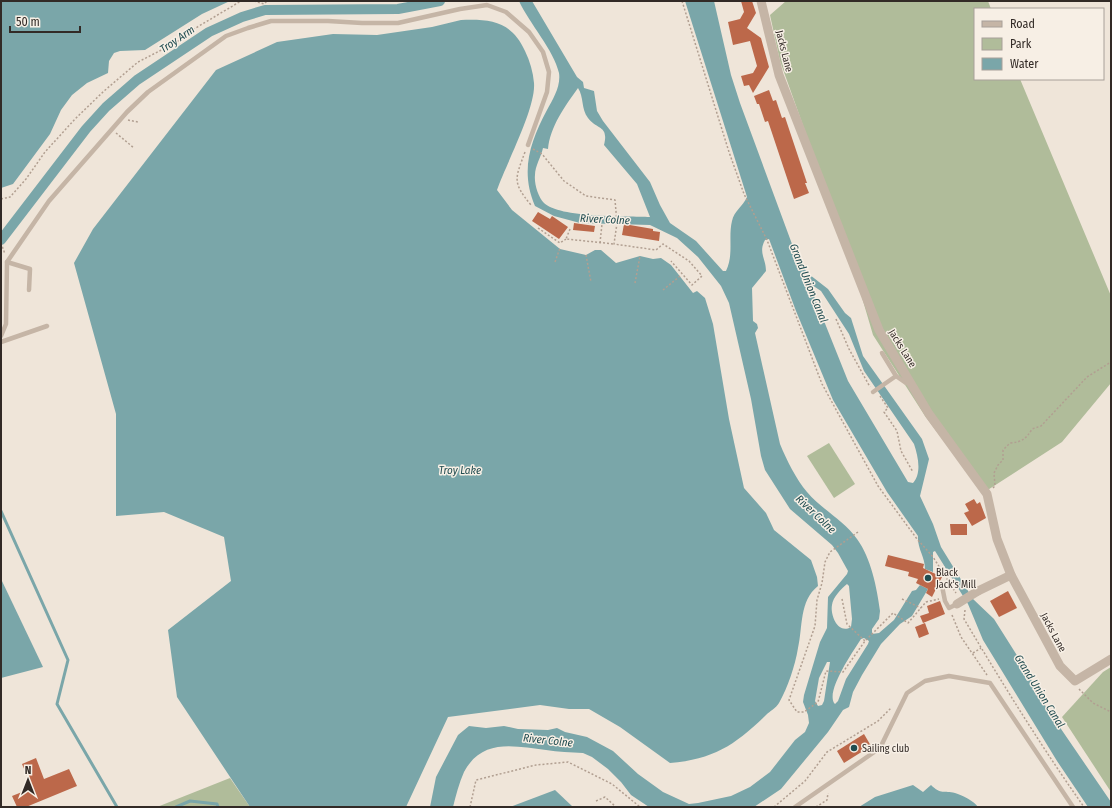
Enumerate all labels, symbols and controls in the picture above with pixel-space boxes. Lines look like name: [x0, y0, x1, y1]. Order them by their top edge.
scale bar: [10, 8, 80, 34]
legend: [974, 8, 1104, 80]
text: 50 m: [16, 15, 40, 29]
text: Road: [1010, 17, 1035, 31]
water label: Troy Arm: [157, 23, 197, 56]
street label: Jacks Lane: [773, 29, 795, 73]
text: Park: [1010, 37, 1032, 51]
text: Water: [1010, 57, 1039, 71]
water label: River Colne: [580, 212, 630, 227]
water label: Grand Union Canal: [787, 242, 830, 325]
street label: Jacks Lane: [886, 327, 919, 370]
water label: Troy Lake: [439, 464, 481, 477]
water label: River Colne: [793, 493, 838, 536]
place label: Black Jack's Mill: [936, 567, 976, 591]
marker: Black Jack's Mill: [923, 573, 933, 583]
street label: Jacks Lane: [1038, 611, 1068, 654]
water label: Grand Union Canal: [1012, 652, 1067, 730]
water label: River Colne: [522, 731, 574, 750]
marker: Sailing club: [849, 743, 859, 753]
place label: Sailing club: [862, 743, 909, 755]
north arrow: [8, 760, 48, 800]
text: N: [25, 764, 31, 777]

